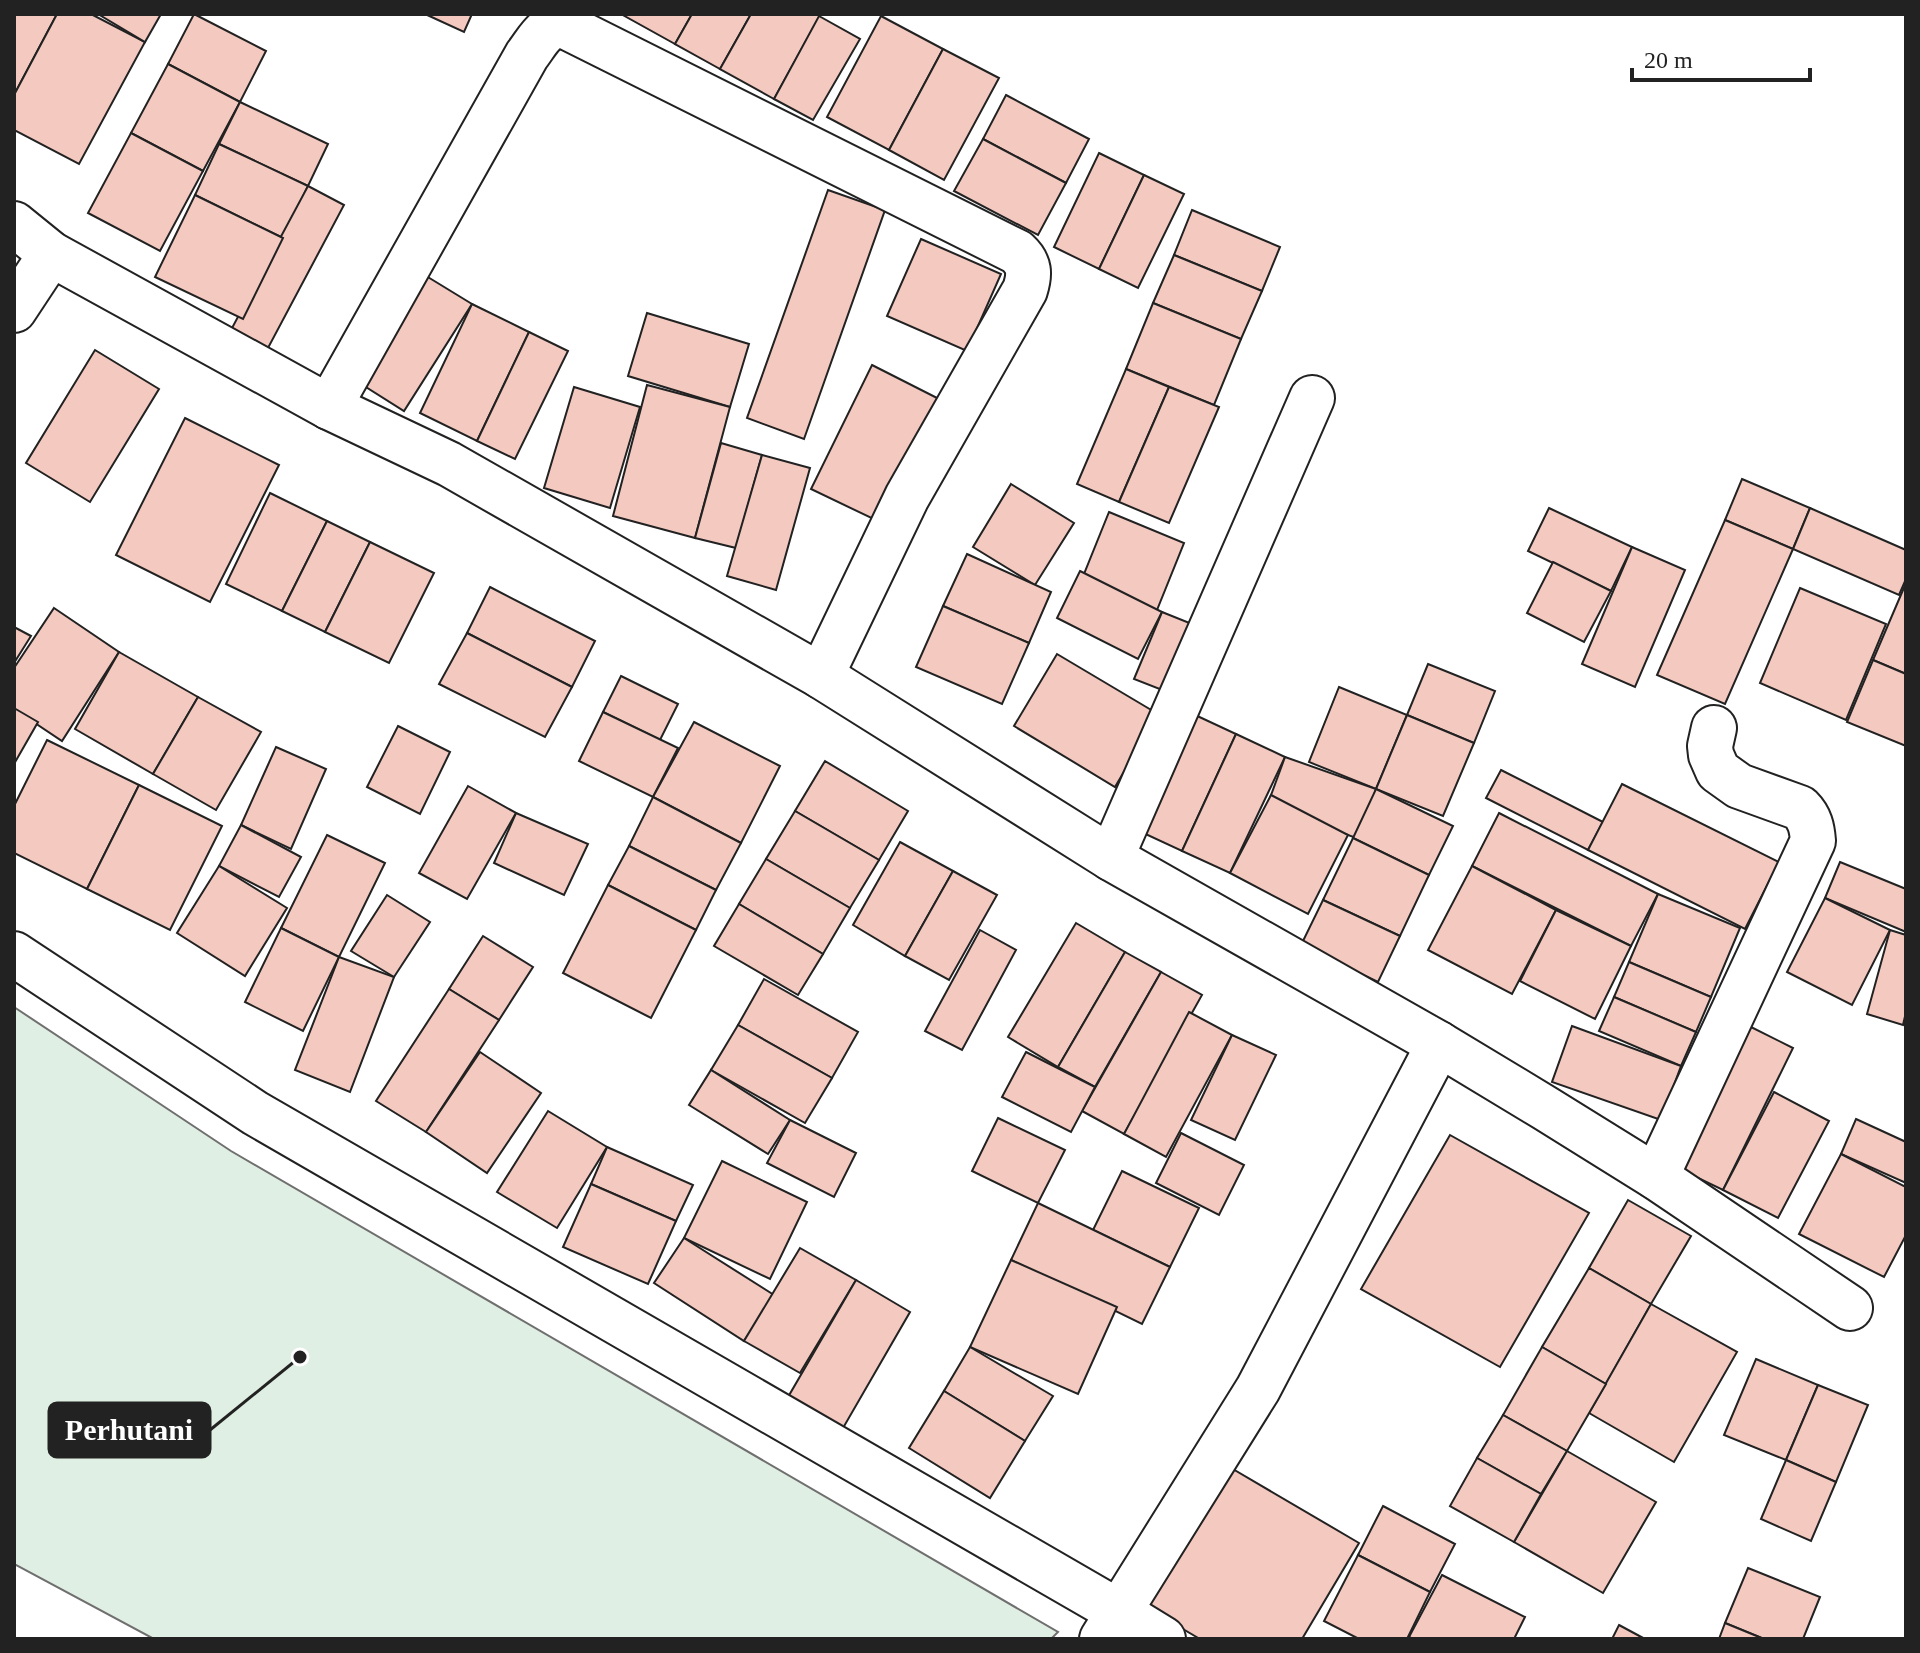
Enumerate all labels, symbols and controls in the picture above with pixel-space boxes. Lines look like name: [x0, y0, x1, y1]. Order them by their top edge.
scale bar: [1632, 32, 1810, 82]
text: 20 m: [1644, 47, 1693, 73]
callout: Perhutani: [49, 1403, 210, 1457]
text: Perhutani: [65, 1413, 193, 1446]

